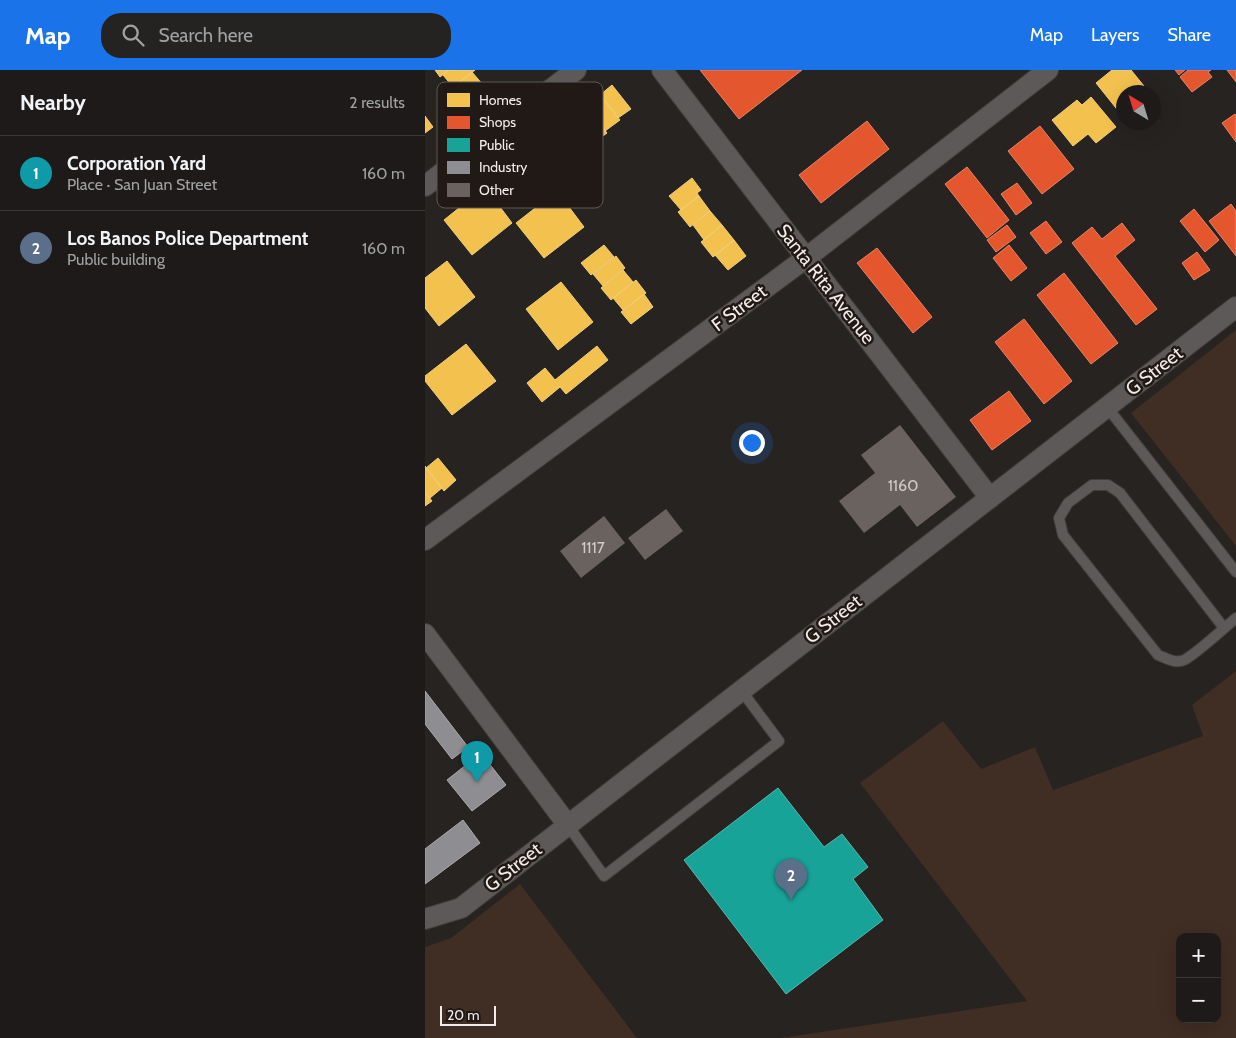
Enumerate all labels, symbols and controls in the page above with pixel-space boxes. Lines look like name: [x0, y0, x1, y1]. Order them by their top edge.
search box: [101, 13, 451, 58]
text: Map: [25, 21, 71, 50]
icon: search: [119, 21, 147, 49]
text: Search here: [159, 24, 253, 47]
text: Map: [1030, 24, 1063, 46]
text: Layers: [1091, 24, 1140, 46]
text: Share: [1168, 24, 1211, 46]
legend: [437, 82, 603, 208]
north arrow: [1116, 85, 1161, 130]
text: Nearby: [20, 90, 86, 115]
text: Homes: [479, 91, 522, 109]
text: 2 results: [349, 93, 405, 112]
text: Shops: [479, 113, 516, 131]
text: Public: [479, 136, 515, 154]
text: Corporation Yard: [67, 152, 206, 175]
text: Industry: [479, 158, 527, 176]
text: 1: [33, 164, 39, 183]
text: 160 m: [362, 164, 405, 183]
text: Place · San Juan Street: [67, 175, 217, 194]
text: Other: [479, 181, 514, 199]
street label: Santa Rita Avenue: [772, 219, 880, 349]
text: Los Banos Police Department: [67, 227, 308, 250]
text: 2: [32, 239, 40, 258]
text: 160 m: [362, 239, 405, 258]
text: Public building: [67, 250, 165, 269]
street label: F Street: [707, 279, 772, 336]
street label: G Street: [1121, 341, 1188, 400]
your location: [739, 430, 765, 456]
house number: 1160: [888, 476, 918, 495]
house number: 1117: [581, 538, 605, 557]
street label: G Street: [800, 589, 867, 648]
pin: 1: [461, 741, 493, 782]
street label: G Street: [480, 837, 547, 896]
pin: 2: [775, 859, 807, 900]
map controls: [1176, 933, 1221, 1023]
button: +: [1176, 933, 1221, 978]
button: −: [1176, 978, 1221, 1023]
scale bar: [440, 1003, 496, 1026]
text: 20 m: [447, 1006, 480, 1024]

